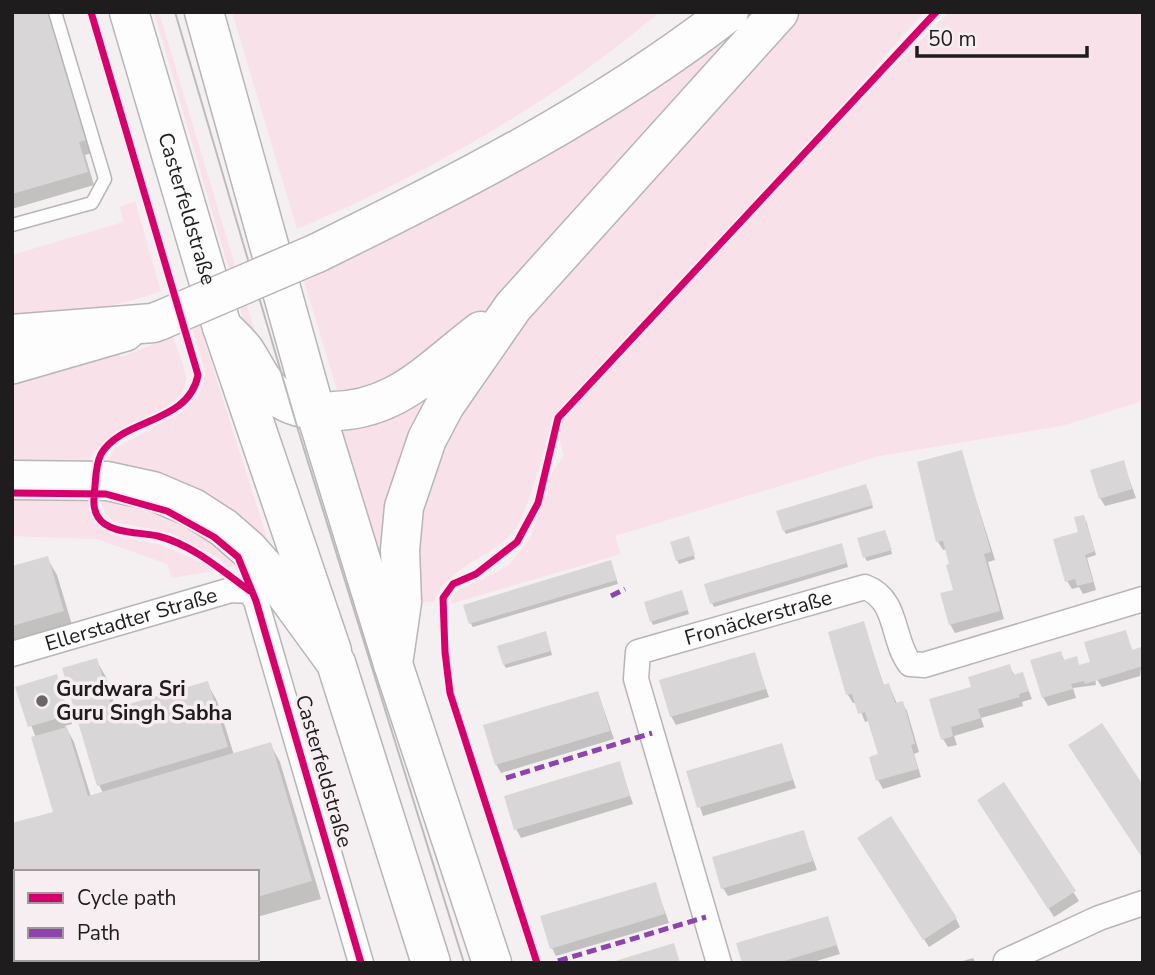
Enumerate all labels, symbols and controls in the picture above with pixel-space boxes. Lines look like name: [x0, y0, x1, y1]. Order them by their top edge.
scale bar: [917, 14, 1087, 58]
text: 50 m: [928, 25, 977, 53]
street label: Casterfeldstraße: [151, 129, 223, 288]
street label: Ellerstadter Straße: [42, 581, 220, 658]
street label: Fronäckerstraße: [681, 583, 835, 652]
place label: Gurdwara Sri Guru Singh Sabha: [56, 675, 232, 727]
street label: Casterfeldstraße: [289, 691, 359, 851]
marker: Gurdwara Sri Guru Singh Sabha: [34, 693, 50, 709]
legend: [14, 870, 259, 961]
text: Cycle path: [77, 884, 176, 912]
text: Path: [77, 919, 120, 947]

